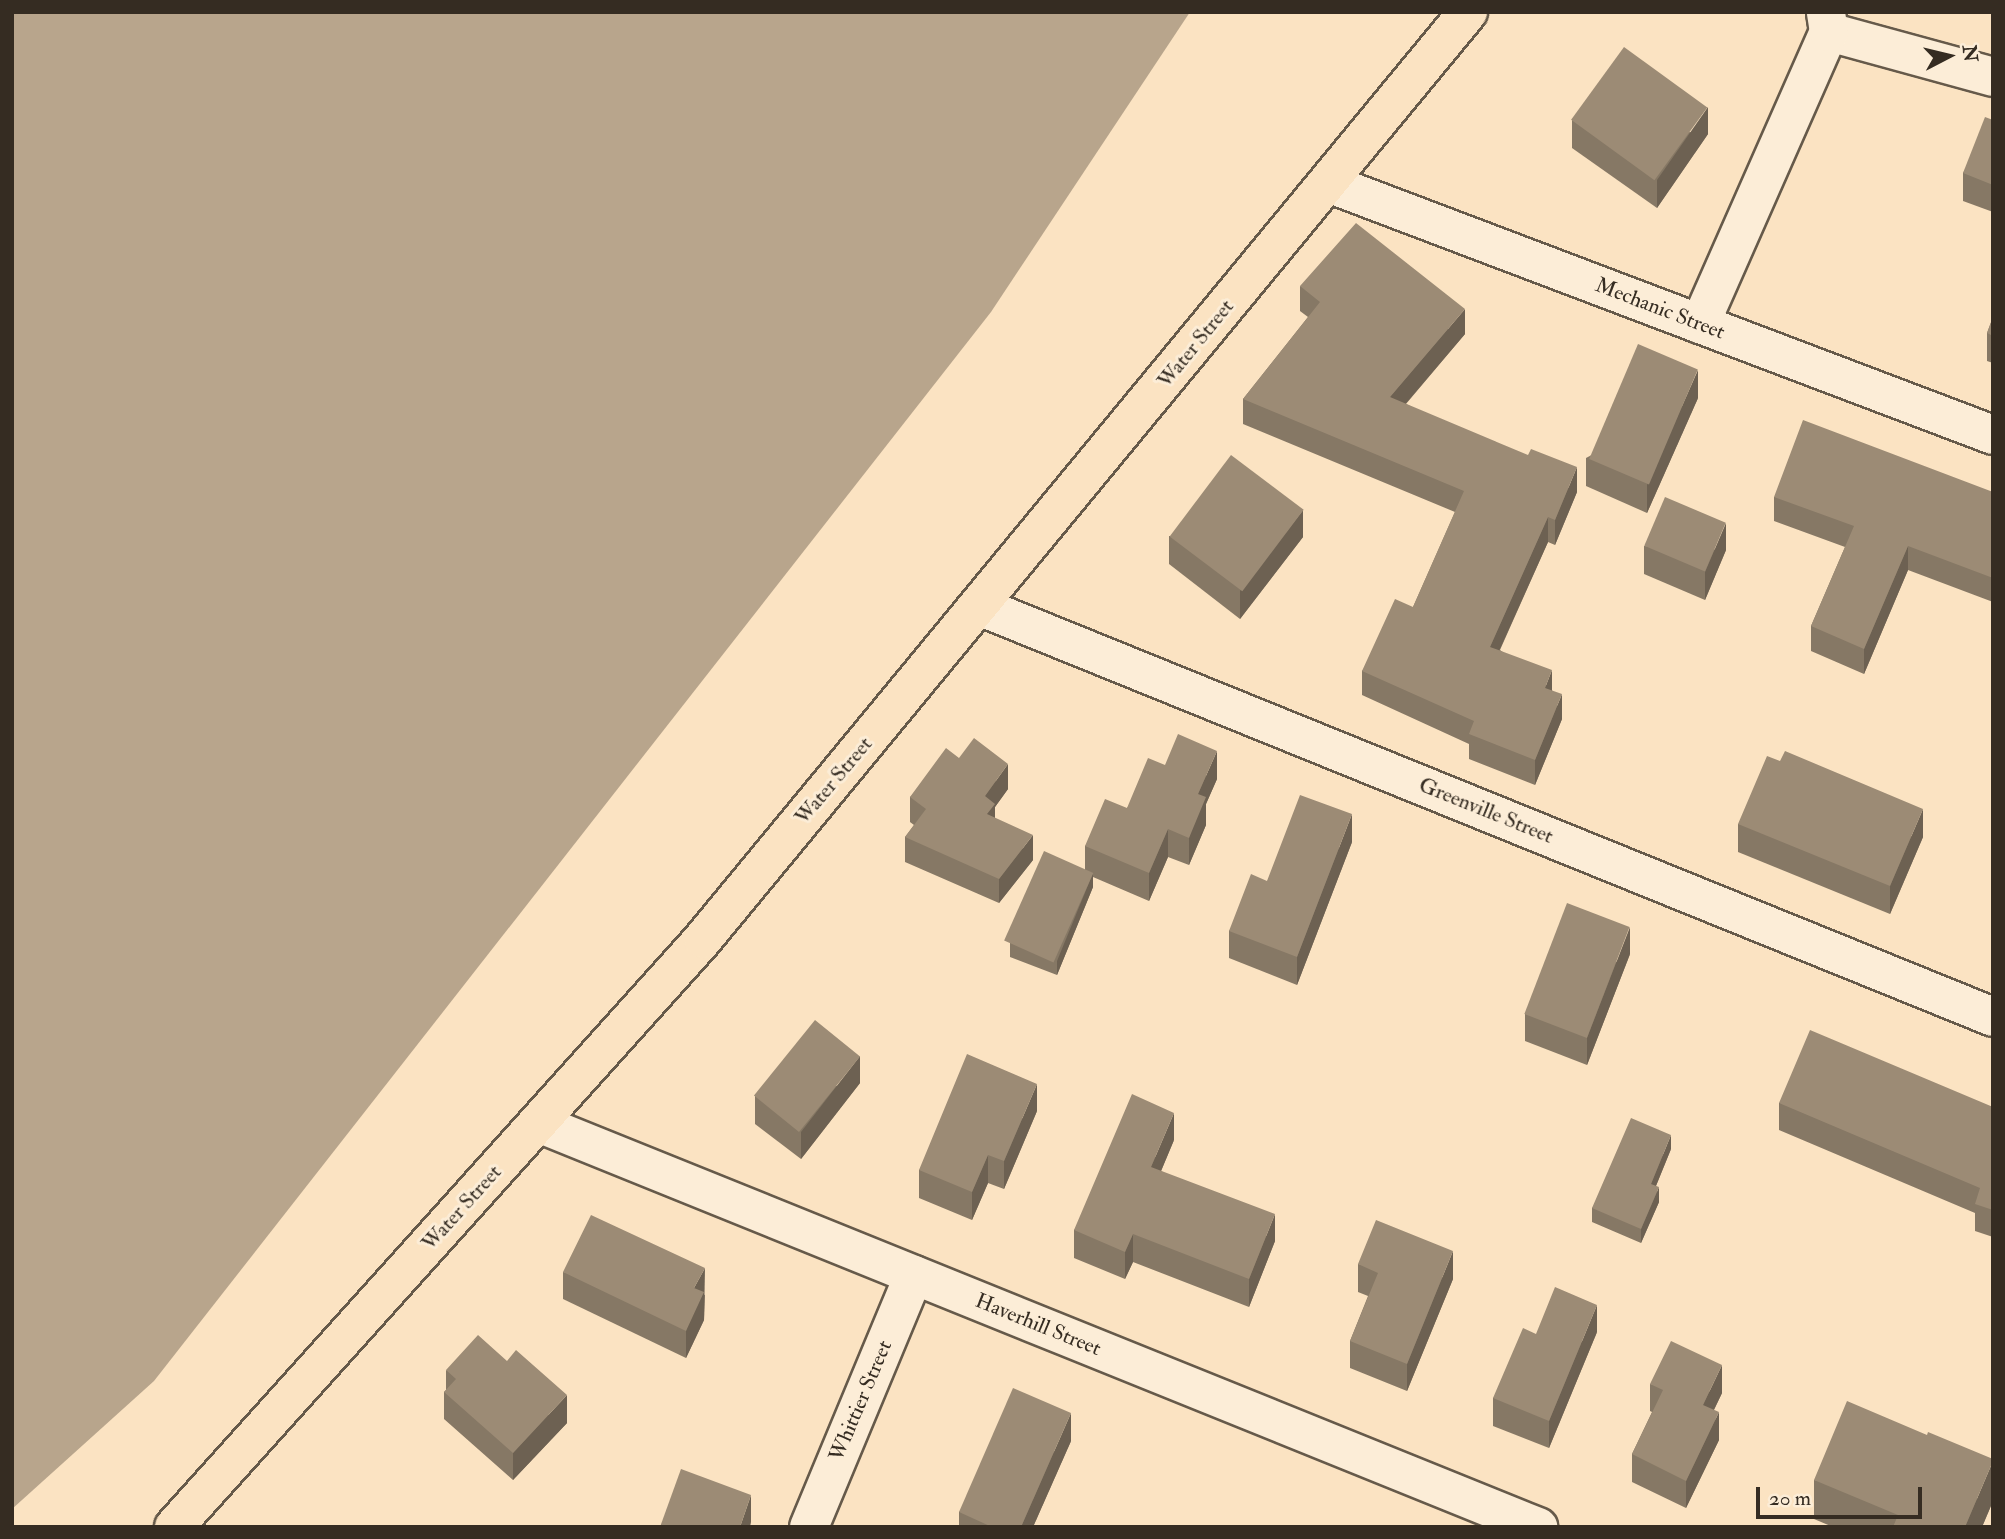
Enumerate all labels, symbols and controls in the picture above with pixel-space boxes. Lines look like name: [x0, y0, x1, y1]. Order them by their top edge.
north arrow: [1914, 21, 1984, 91]
text: N: [1957, 44, 1983, 63]
street label: Mechanic Street: [1592, 273, 1728, 345]
street label: Water Street: [1153, 295, 1239, 393]
street label: Water Street: [790, 732, 878, 830]
street label: Greenville Street: [1415, 773, 1557, 849]
street label: Water Street: [417, 1160, 507, 1256]
street label: Haverhill Street: [971, 1288, 1105, 1362]
street label: Whittier Street: [824, 1337, 898, 1465]
scale bar: [1760, 1472, 1926, 1516]
text: 20 m: [1769, 1485, 1811, 1512]

